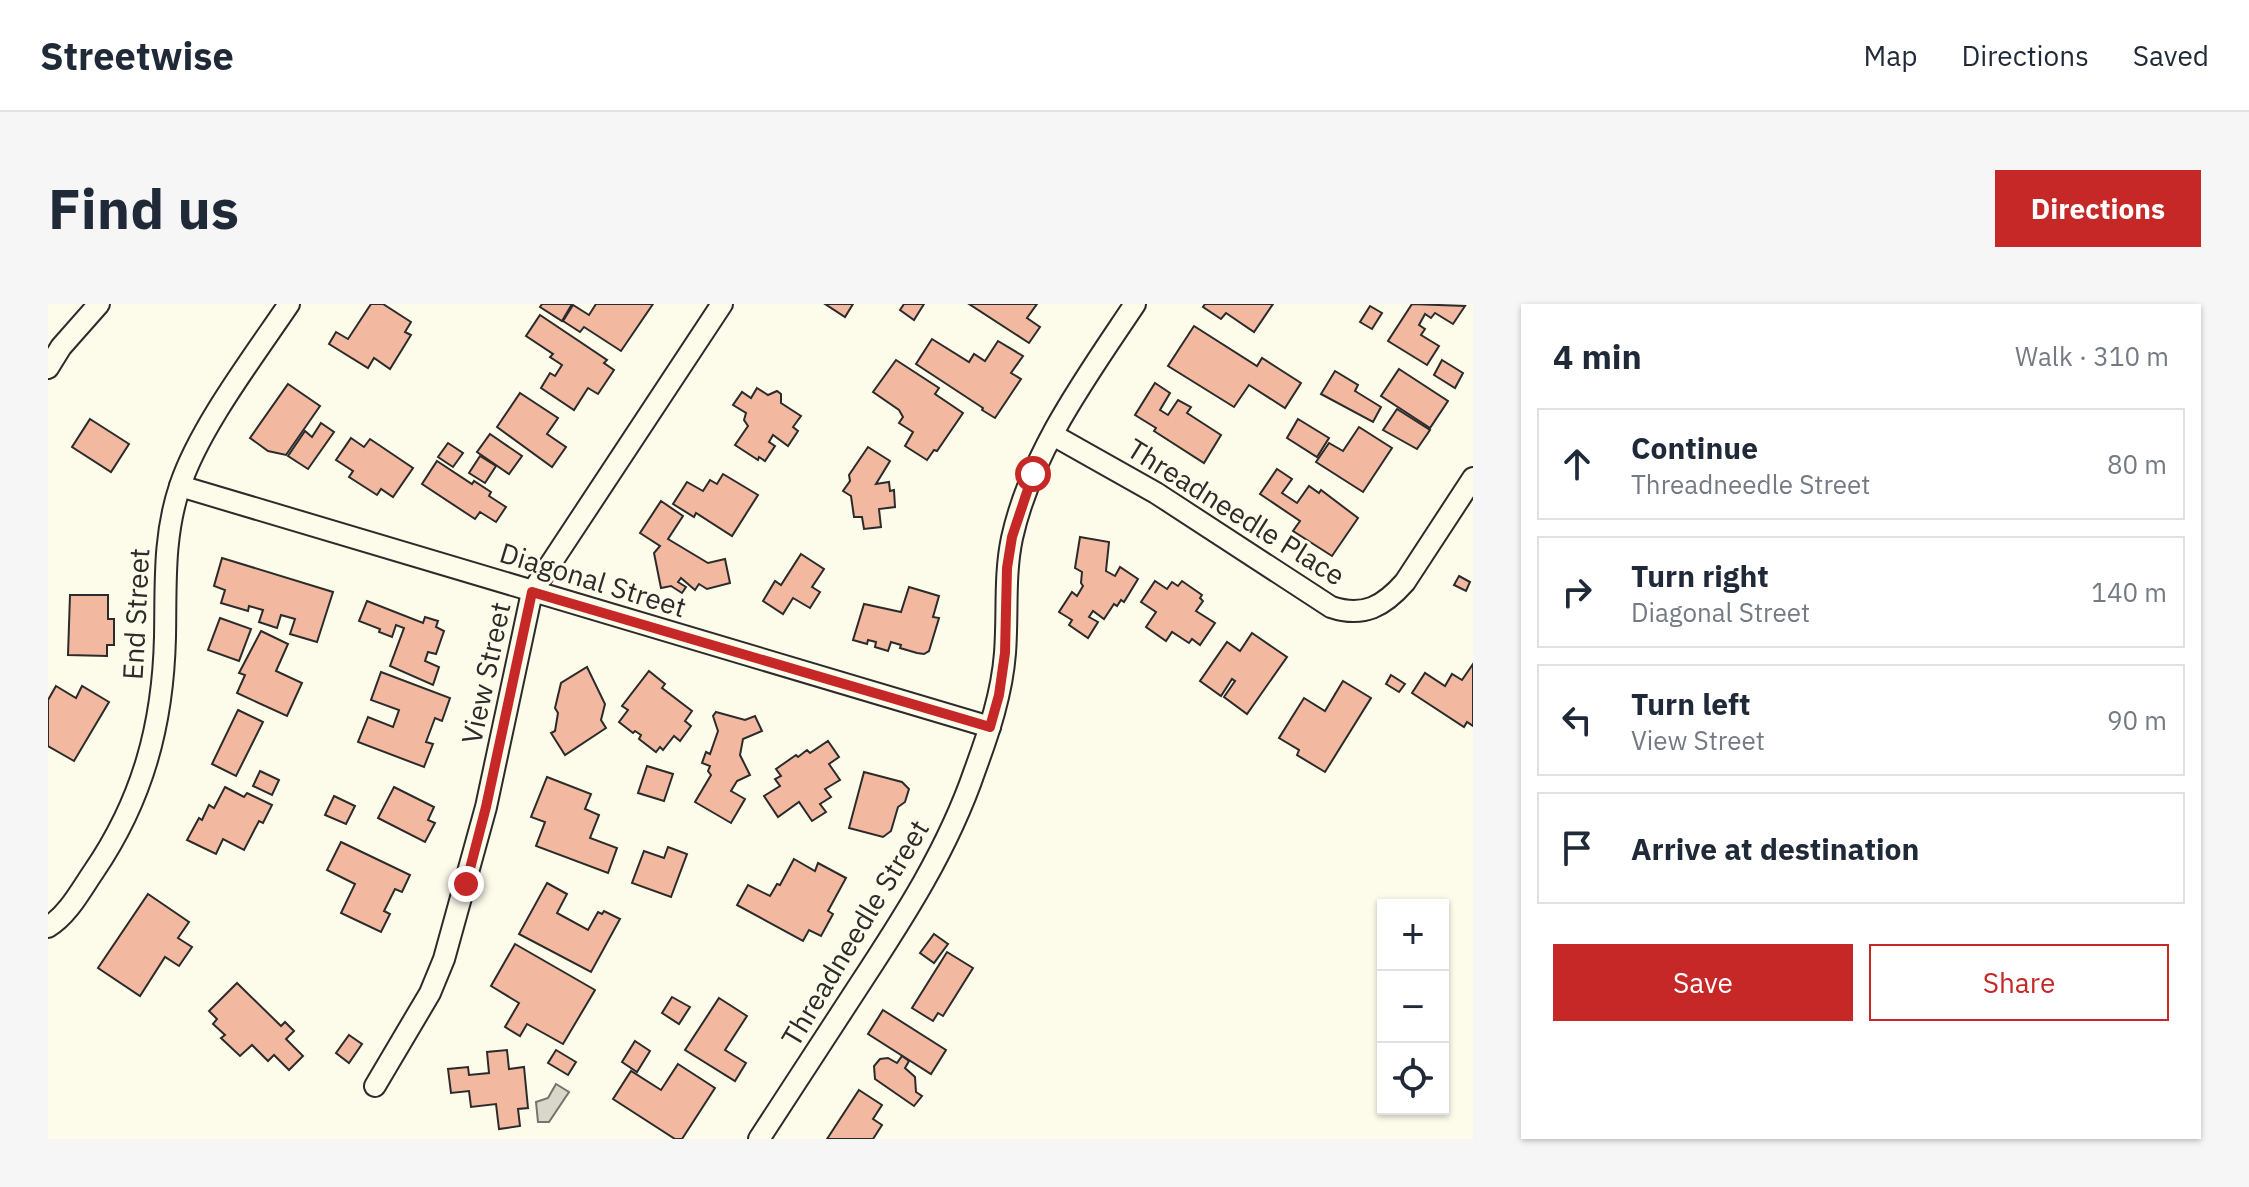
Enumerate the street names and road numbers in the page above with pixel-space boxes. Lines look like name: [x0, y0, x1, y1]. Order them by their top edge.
street label: Threadneedle Place: [1120, 430, 1352, 593]
street label: Diagonal Street: [495, 534, 691, 625]
street label: End Street: [114, 547, 157, 681]
street label: View Street: [452, 599, 519, 747]
street label: Threadneedle Street: [772, 813, 937, 1053]

